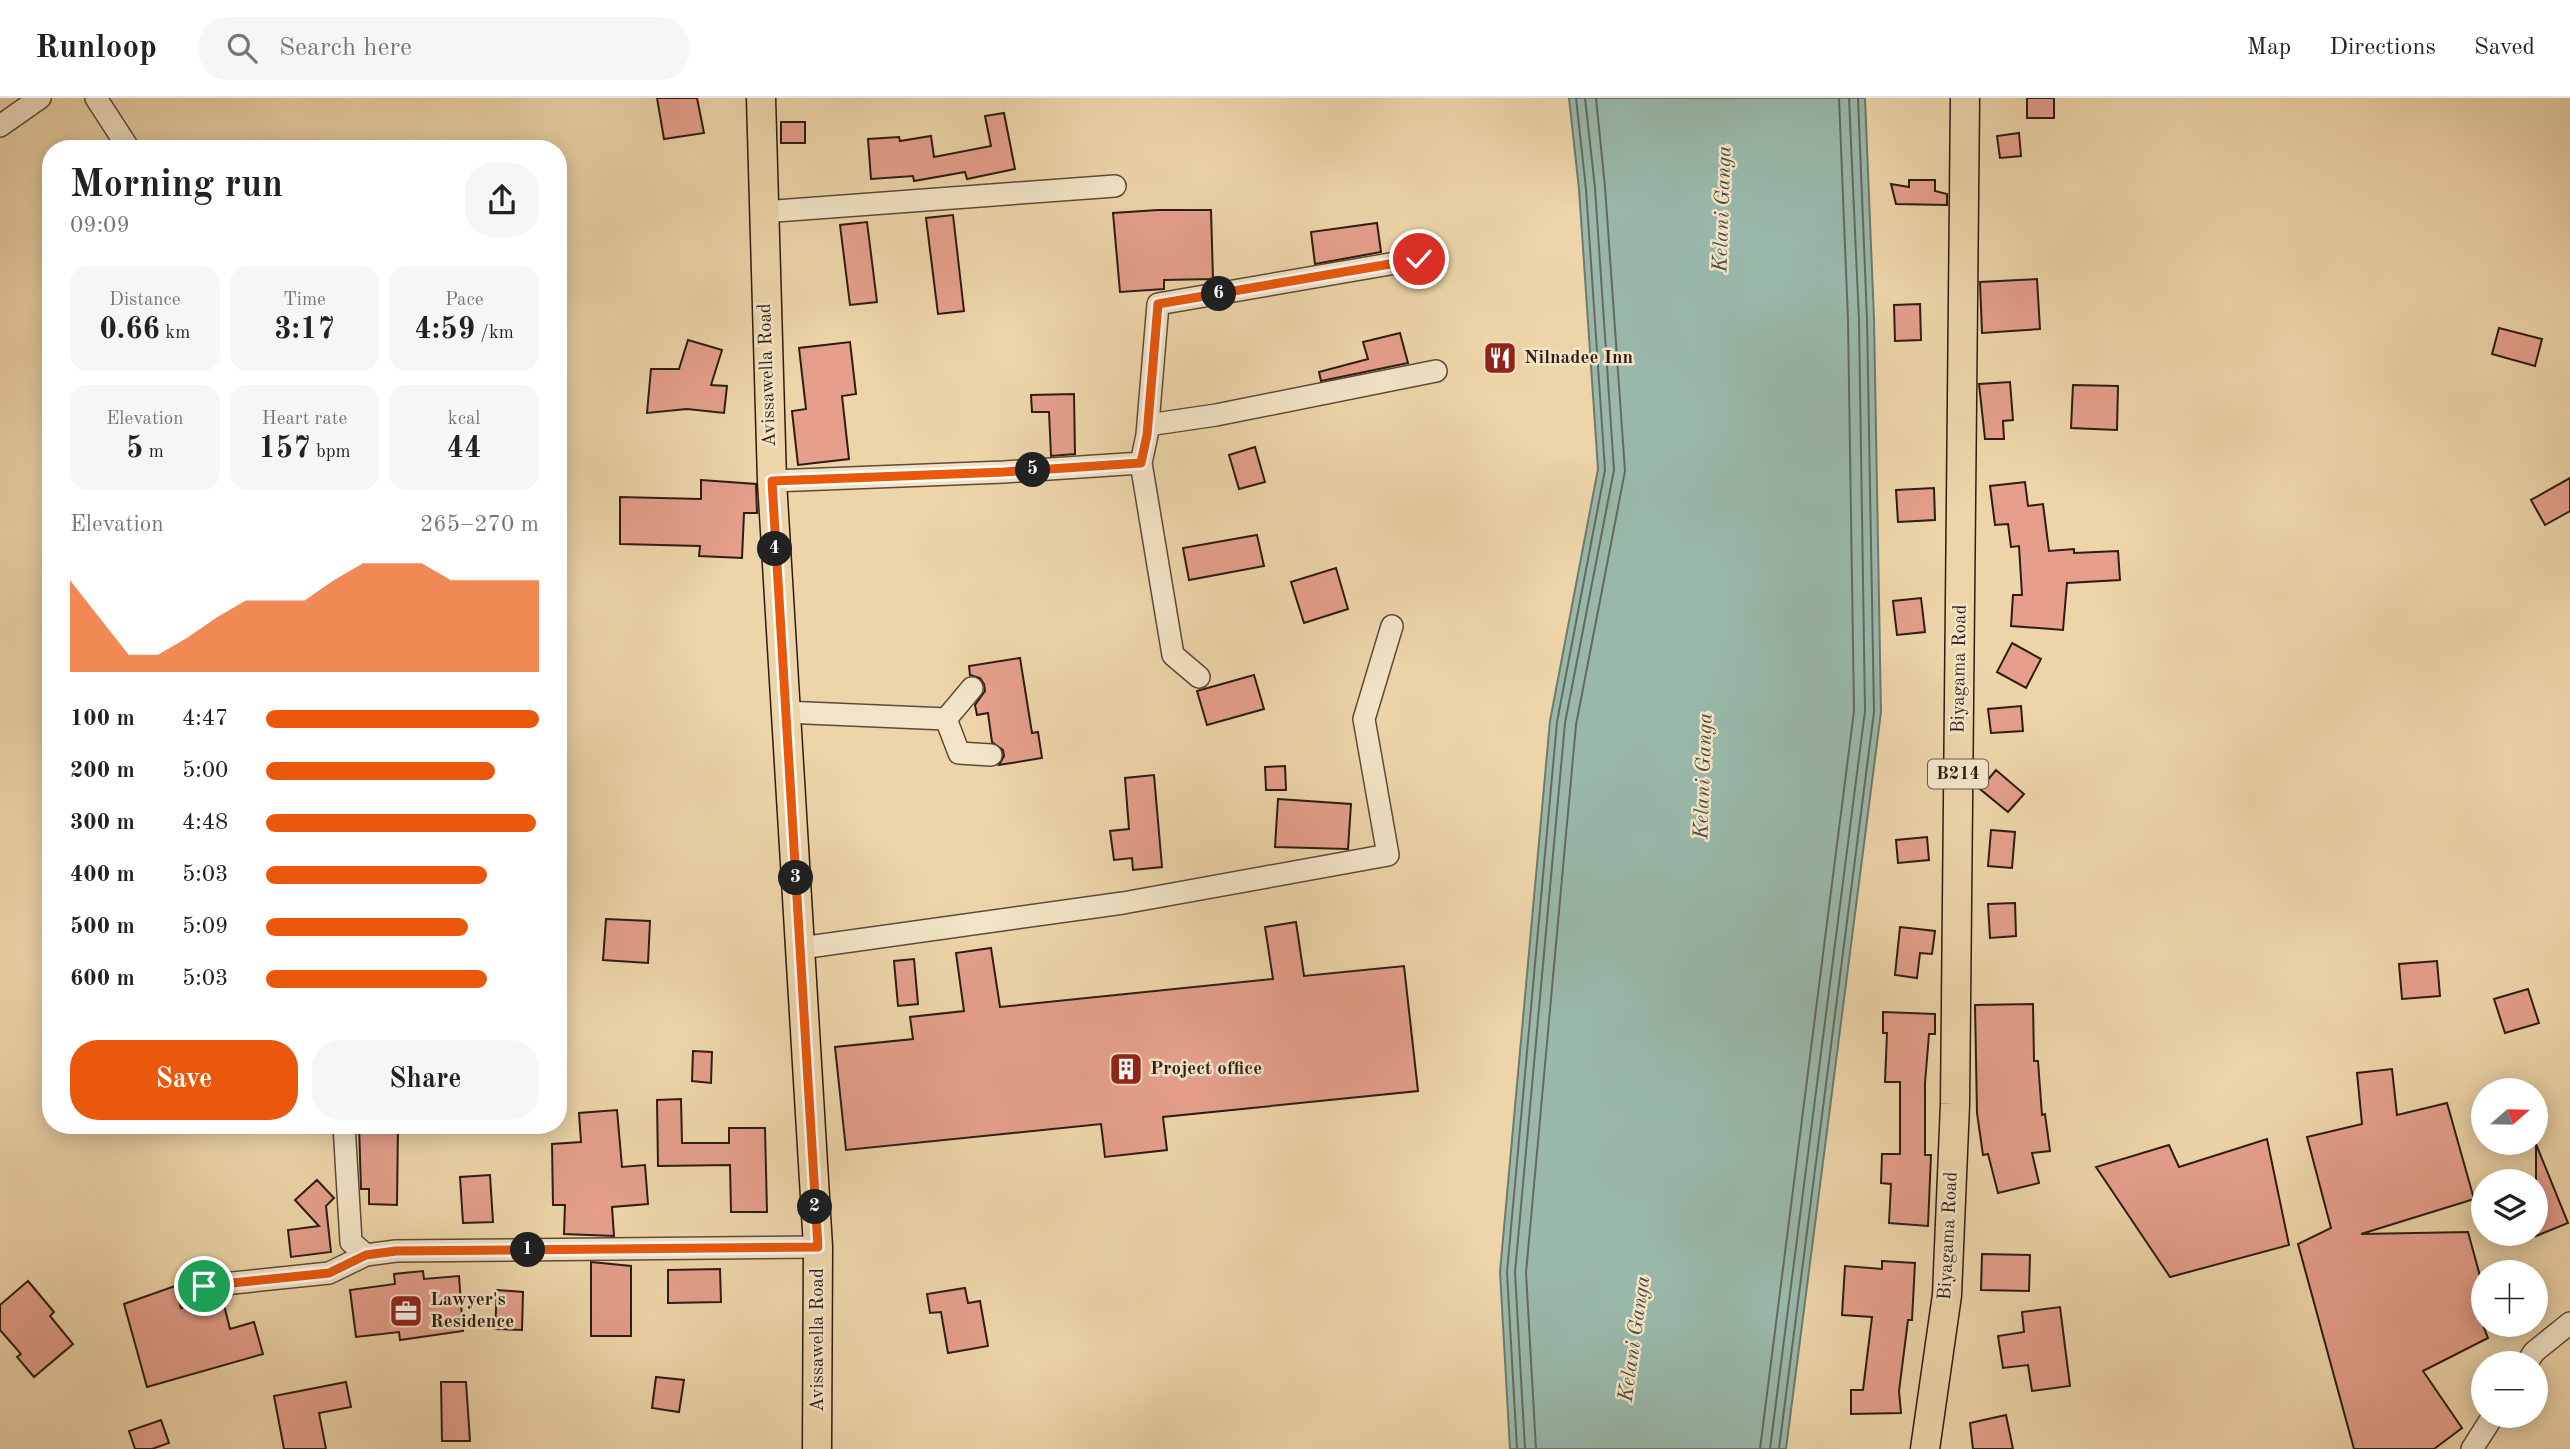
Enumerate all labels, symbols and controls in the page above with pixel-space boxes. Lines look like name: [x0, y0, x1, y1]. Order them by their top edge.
search box: [199, 17, 689, 80]
icon: search: [223, 29, 261, 67]
text: Runloop: [35, 32, 157, 65]
text: Search here: [279, 35, 412, 61]
text: Map: [2247, 36, 2291, 60]
text: Directions: [2329, 36, 2436, 60]
text: Saved: [2474, 36, 2535, 60]
water label: Kelani Ganga: [1710, 145, 1736, 274]
button: share: [465, 163, 539, 237]
text: Morning run: [70, 167, 283, 205]
text: 09:09: [70, 214, 130, 237]
pin: [1389, 229, 1449, 289]
icon: check: [1400, 240, 1438, 278]
pin: 6: [1202, 276, 1236, 312]
text: 6: [1213, 284, 1224, 303]
text: Distance: [109, 291, 181, 310]
text: Time: [283, 291, 326, 310]
text: Pace: [445, 291, 483, 310]
street label: Avissawella Road: [756, 303, 780, 447]
text: 0.66: [99, 315, 160, 345]
text: 3:17: [274, 315, 335, 345]
text: 4:59: [414, 315, 475, 345]
text: km: [160, 324, 190, 343]
text: /km: [475, 324, 514, 343]
restaurant icon: Nilnadee Inn: [1481, 339, 1519, 377]
place label: Nilnadee Inn: [1524, 349, 1633, 368]
text: Elevation: [106, 410, 183, 429]
text: Heart rate: [262, 410, 347, 429]
text: kcal: [448, 410, 481, 429]
text: 5: [126, 434, 143, 464]
text: 157: [258, 434, 311, 464]
text: 44: [447, 434, 482, 464]
text: m: [143, 443, 164, 462]
text: bpm: [311, 443, 351, 462]
pin: 5: [1016, 452, 1050, 488]
text: 5: [1027, 460, 1038, 479]
text: Elevation: [70, 513, 164, 536]
text: 265–270 m: [420, 513, 539, 536]
pin: 4: [758, 532, 792, 566]
text: 4: [769, 539, 780, 558]
street label: Biyagama Road: [1949, 604, 1971, 734]
text: 100 m: [70, 707, 135, 730]
text: 4:47: [182, 707, 228, 730]
water label: Kelani Ganga: [1691, 712, 1717, 841]
text: 200 m: [70, 759, 135, 782]
text: 5:00: [182, 759, 228, 782]
road number: B214: [1928, 760, 1988, 788]
text: 300 m: [70, 811, 135, 834]
text: 4:48: [182, 811, 228, 834]
pin: 3: [778, 860, 814, 896]
text: 400 m: [70, 863, 135, 886]
text: 5:03: [182, 863, 228, 886]
text: 3: [790, 868, 801, 887]
text: 500 m: [70, 915, 135, 938]
text: 5:09: [182, 915, 228, 938]
text: 600 m: [70, 967, 135, 990]
text: 5:03: [182, 967, 228, 990]
button: Save: [70, 1040, 298, 1120]
button: Share: [312, 1040, 539, 1120]
building icon: Project office: [1107, 1050, 1145, 1088]
place label: Project office: [1150, 1060, 1262, 1079]
north arrow: [2471, 1078, 2548, 1155]
map controls: [2471, 1078, 2548, 1428]
button: layers: [2471, 1169, 2548, 1246]
street label: Biyagama Road: [1936, 1171, 1962, 1301]
pin: 2: [798, 1190, 832, 1224]
text: 2: [809, 1197, 820, 1216]
pin: 1: [510, 1232, 546, 1268]
text: 1: [522, 1240, 533, 1259]
pin: [174, 1256, 234, 1316]
button: +: [2471, 1260, 2548, 1337]
icon: arrive: [185, 1267, 223, 1305]
street label: Avissawella Road: [809, 1268, 828, 1412]
water label: Kelani Ganga: [1616, 1275, 1654, 1404]
place label: Lawyer's Residence: [430, 1291, 514, 1332]
office icon: Lawyer's Residence: [387, 1292, 425, 1330]
button: −: [2471, 1351, 2548, 1428]

